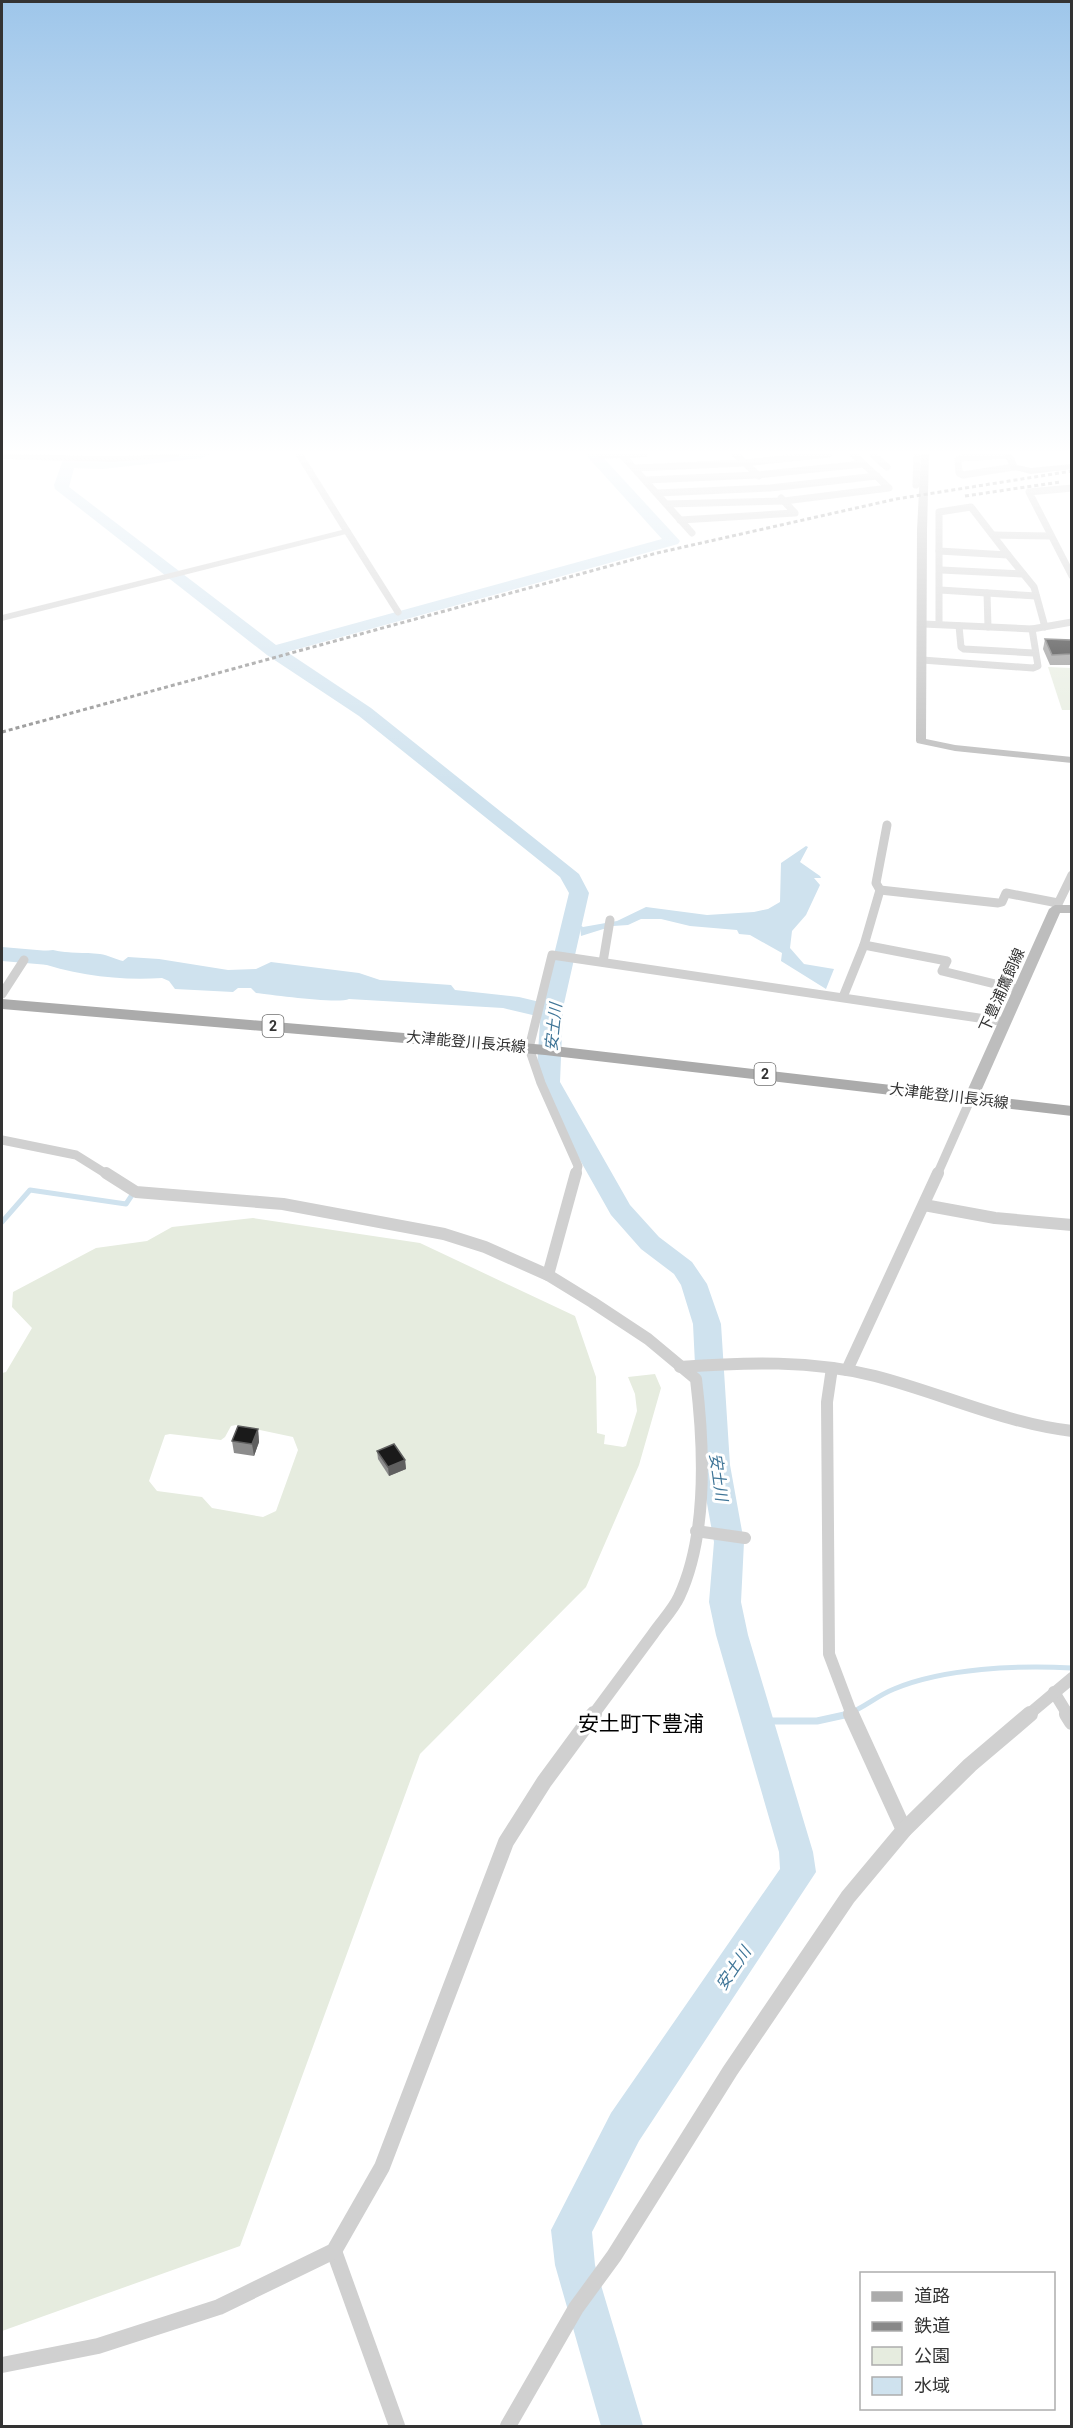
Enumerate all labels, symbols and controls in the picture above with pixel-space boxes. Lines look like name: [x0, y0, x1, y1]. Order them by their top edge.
street label: 下豊浦鷹飼線: [975, 945, 1029, 1035]
water label: 安土川: [542, 1000, 566, 1052]
road number: 2: [262, 1015, 284, 1037]
street label: 大津能登川長浜線: [405, 1028, 527, 1056]
road number: 2: [754, 1063, 776, 1085]
street label: 大津能登川長浜線: [888, 1080, 1010, 1112]
water label: 安土川: [706, 1452, 732, 1504]
district label: 安土町下豊浦: [578, 1712, 704, 1736]
water label: 安土川: [712, 1941, 756, 1993]
legend: [860, 2272, 1055, 2410]
text: 道路: [914, 2285, 950, 2306]
text: 鉄道: [914, 2315, 950, 2336]
text: 公園: [914, 2345, 950, 2366]
text: 水域: [914, 2375, 950, 2396]

